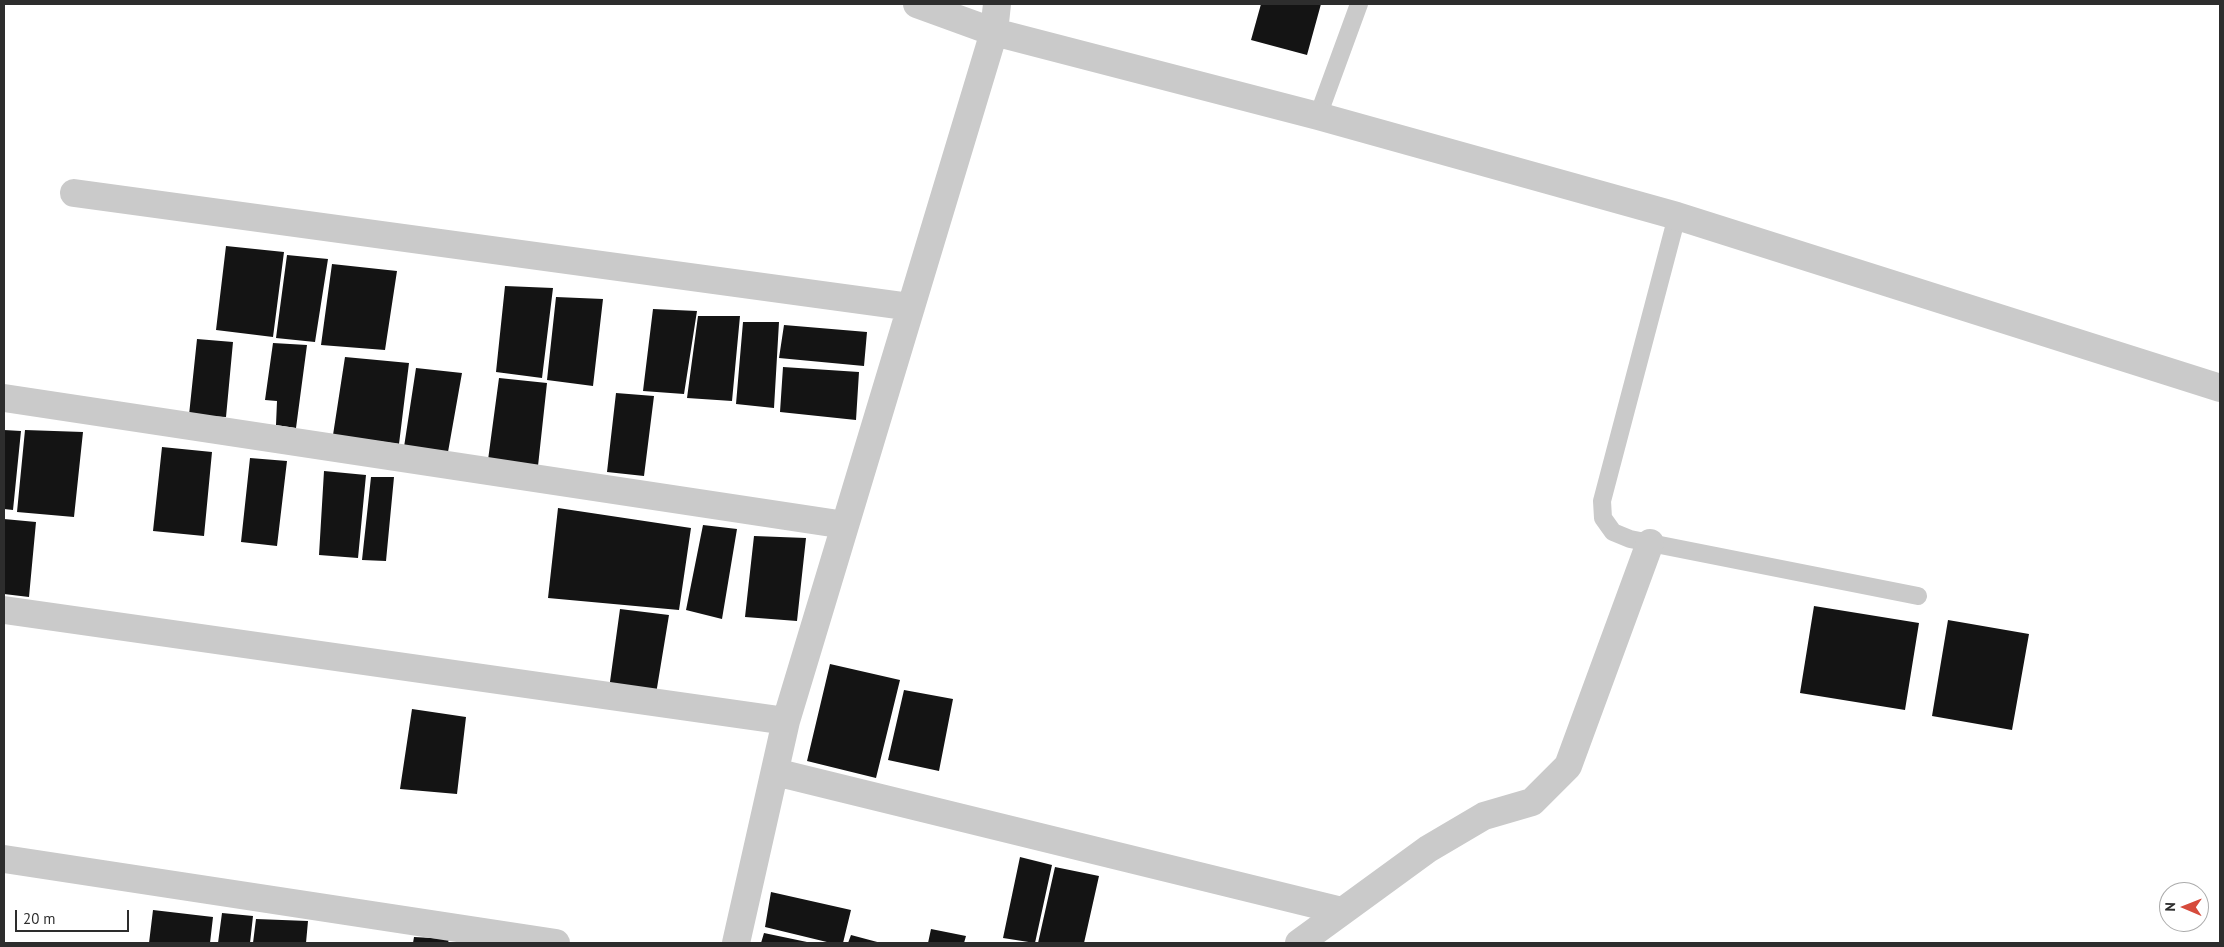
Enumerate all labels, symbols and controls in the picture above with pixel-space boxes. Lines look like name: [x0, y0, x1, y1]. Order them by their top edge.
north arrow: [2159, 882, 2209, 932]
scale bar: [18, 900, 131, 932]
text: N: [2161, 902, 2179, 912]
text: 20 m: [23, 909, 56, 928]

